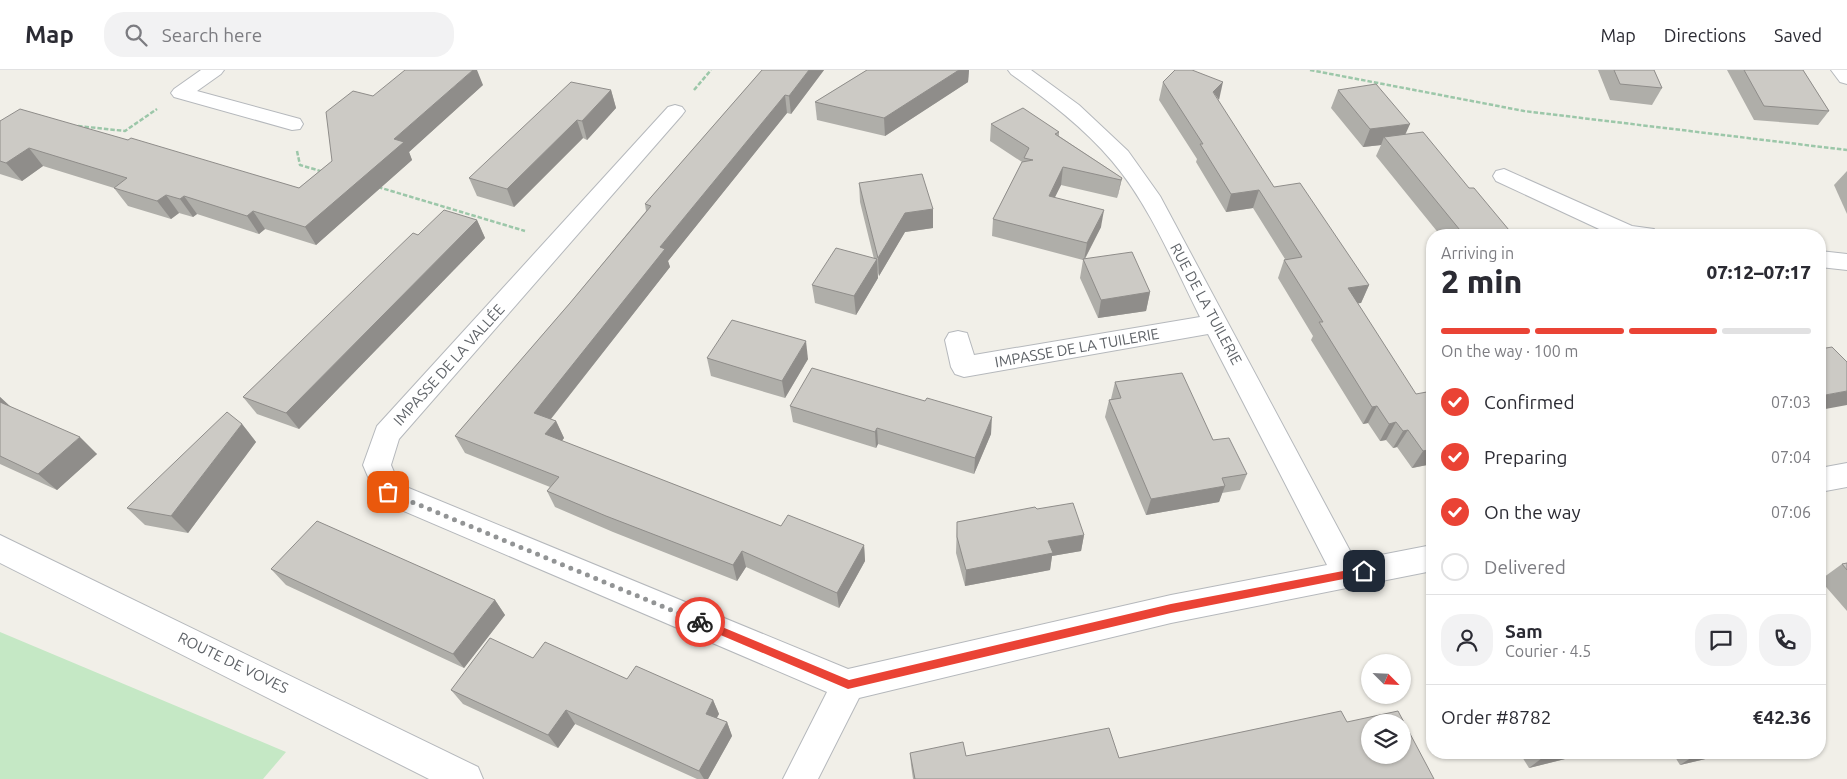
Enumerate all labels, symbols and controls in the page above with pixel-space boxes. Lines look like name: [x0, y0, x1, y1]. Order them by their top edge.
search box: [104, 12, 454, 57]
text: Map: [25, 21, 74, 48]
icon: search: [122, 21, 150, 49]
text: Search here: [162, 24, 262, 46]
text: Map: [1600, 25, 1636, 45]
text: Directions: [1664, 25, 1746, 45]
text: Saved: [1774, 25, 1822, 45]
street label: RUE DE LA TUILERIE: [1167, 240, 1246, 367]
text: Arriving in: [1441, 244, 1514, 262]
text: 07:12–07:17: [1706, 261, 1811, 283]
text: 2 min: [1441, 263, 1522, 299]
street label: IMPASSE DE LA VALLÉE: [390, 301, 507, 429]
street label: IMPASSE DE LA TUILERIE: [993, 325, 1160, 370]
text: On the way · 100 m: [1441, 342, 1578, 360]
icon: check: [1441, 388, 1469, 416]
text: Confirmed: [1484, 391, 1575, 413]
text: 07:03: [1771, 393, 1811, 411]
icon: check: [1441, 443, 1469, 471]
text: Preparing: [1484, 446, 1568, 468]
text: 07:04: [1771, 448, 1811, 466]
pin: [367, 471, 409, 513]
icon: bag: [374, 478, 402, 506]
icon: check: [1441, 498, 1469, 526]
text: On the way: [1484, 501, 1581, 523]
text: 07:06: [1771, 503, 1811, 521]
pin: [1343, 550, 1385, 592]
text: Delivered: [1484, 556, 1566, 578]
icon: home: [1350, 557, 1378, 585]
courier: [675, 597, 725, 647]
icon: bike: [686, 608, 714, 636]
button: person: [1441, 614, 1493, 666]
button: chat: [1695, 614, 1747, 666]
button: phone: [1759, 614, 1811, 666]
text: Sam: [1505, 620, 1543, 642]
street label: ROUTE DE VOVES: [175, 629, 291, 697]
text: Courier · 4.5: [1505, 642, 1591, 660]
north arrow: [1361, 654, 1411, 704]
map controls: [1361, 654, 1411, 764]
text: Order #8782: [1441, 706, 1551, 728]
text: €42.36: [1753, 706, 1811, 728]
button: layers: [1361, 714, 1411, 764]

